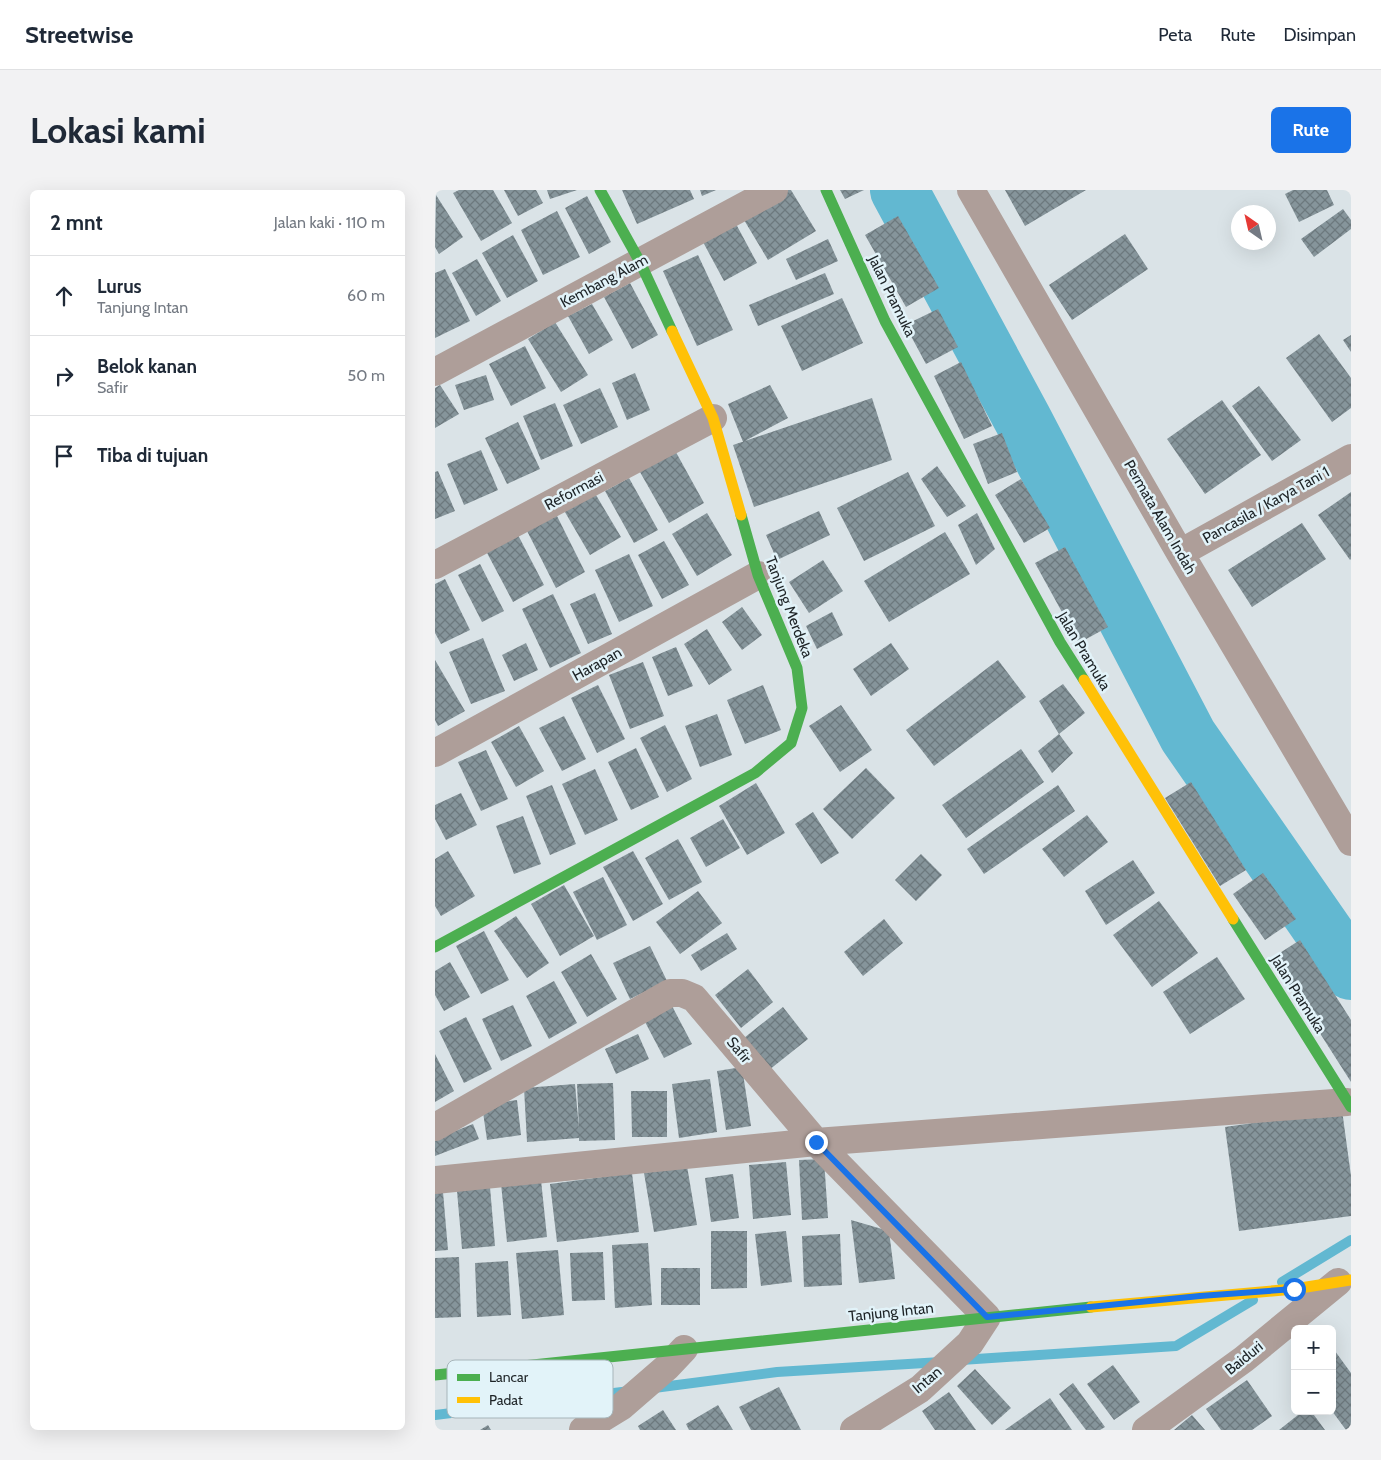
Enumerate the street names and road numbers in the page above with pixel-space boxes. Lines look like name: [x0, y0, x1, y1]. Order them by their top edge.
street label: Kembang Alam: [557, 250, 651, 312]
street label: Jalan Pramuka: [864, 251, 920, 340]
street label: Permata Alam Indah: [1120, 457, 1200, 577]
street label: Pancasila / Karya Tani 1: [1199, 463, 1333, 547]
street label: Reformasi: [542, 468, 606, 514]
street label: Tanjung Merdeka: [761, 554, 817, 661]
street label: Jalan Pramuka: [1053, 608, 1115, 694]
street label: Harapan: [569, 643, 625, 685]
street label: Jalan Pramuka: [1266, 951, 1330, 1037]
street label: Safir: [723, 1033, 755, 1067]
street label: Tanjung Intan: [848, 1299, 934, 1325]
street label: Baiduri: [1221, 1337, 1267, 1379]
street label: Intan: [909, 1363, 945, 1397]

